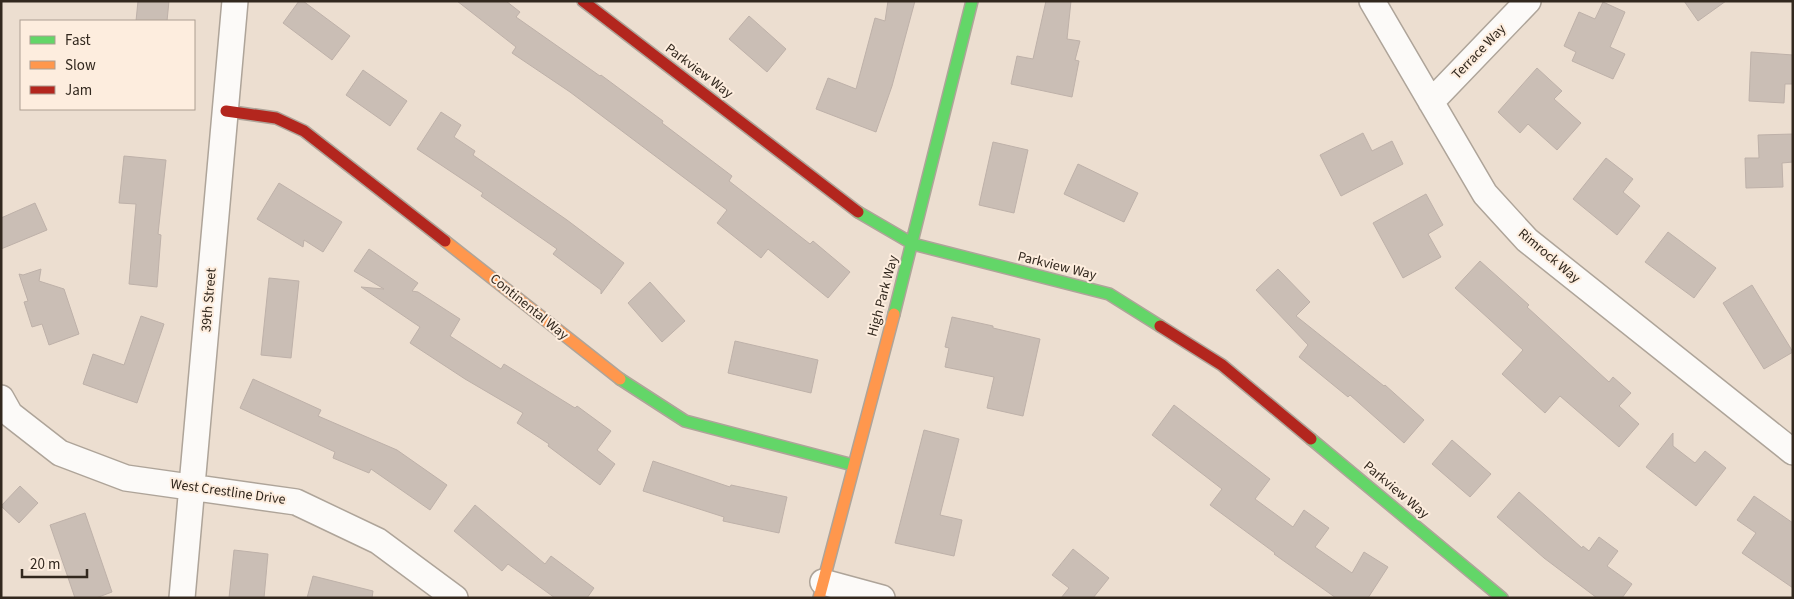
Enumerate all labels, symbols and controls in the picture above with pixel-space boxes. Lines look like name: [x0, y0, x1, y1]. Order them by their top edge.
street label: Terrace Way: [1447, 19, 1511, 84]
legend: [20, 20, 195, 110]
text: Fast: [65, 30, 91, 51]
street label: Parkview Way: [661, 39, 737, 103]
text: Slow: [65, 55, 96, 76]
text: Jam: [65, 80, 92, 101]
street label: Rimrock Way: [1514, 224, 1585, 288]
street label: Parkview Way: [1016, 247, 1099, 286]
street label: High Park Way: [863, 253, 904, 339]
street label: 39th Street: [196, 267, 222, 333]
street label: Continental Way: [485, 269, 573, 345]
street label: Parkview Way: [1359, 456, 1434, 524]
street label: West Crestline Drive: [169, 474, 287, 510]
scale bar: [22, 546, 88, 578]
text: 20 m: [30, 554, 60, 575]

